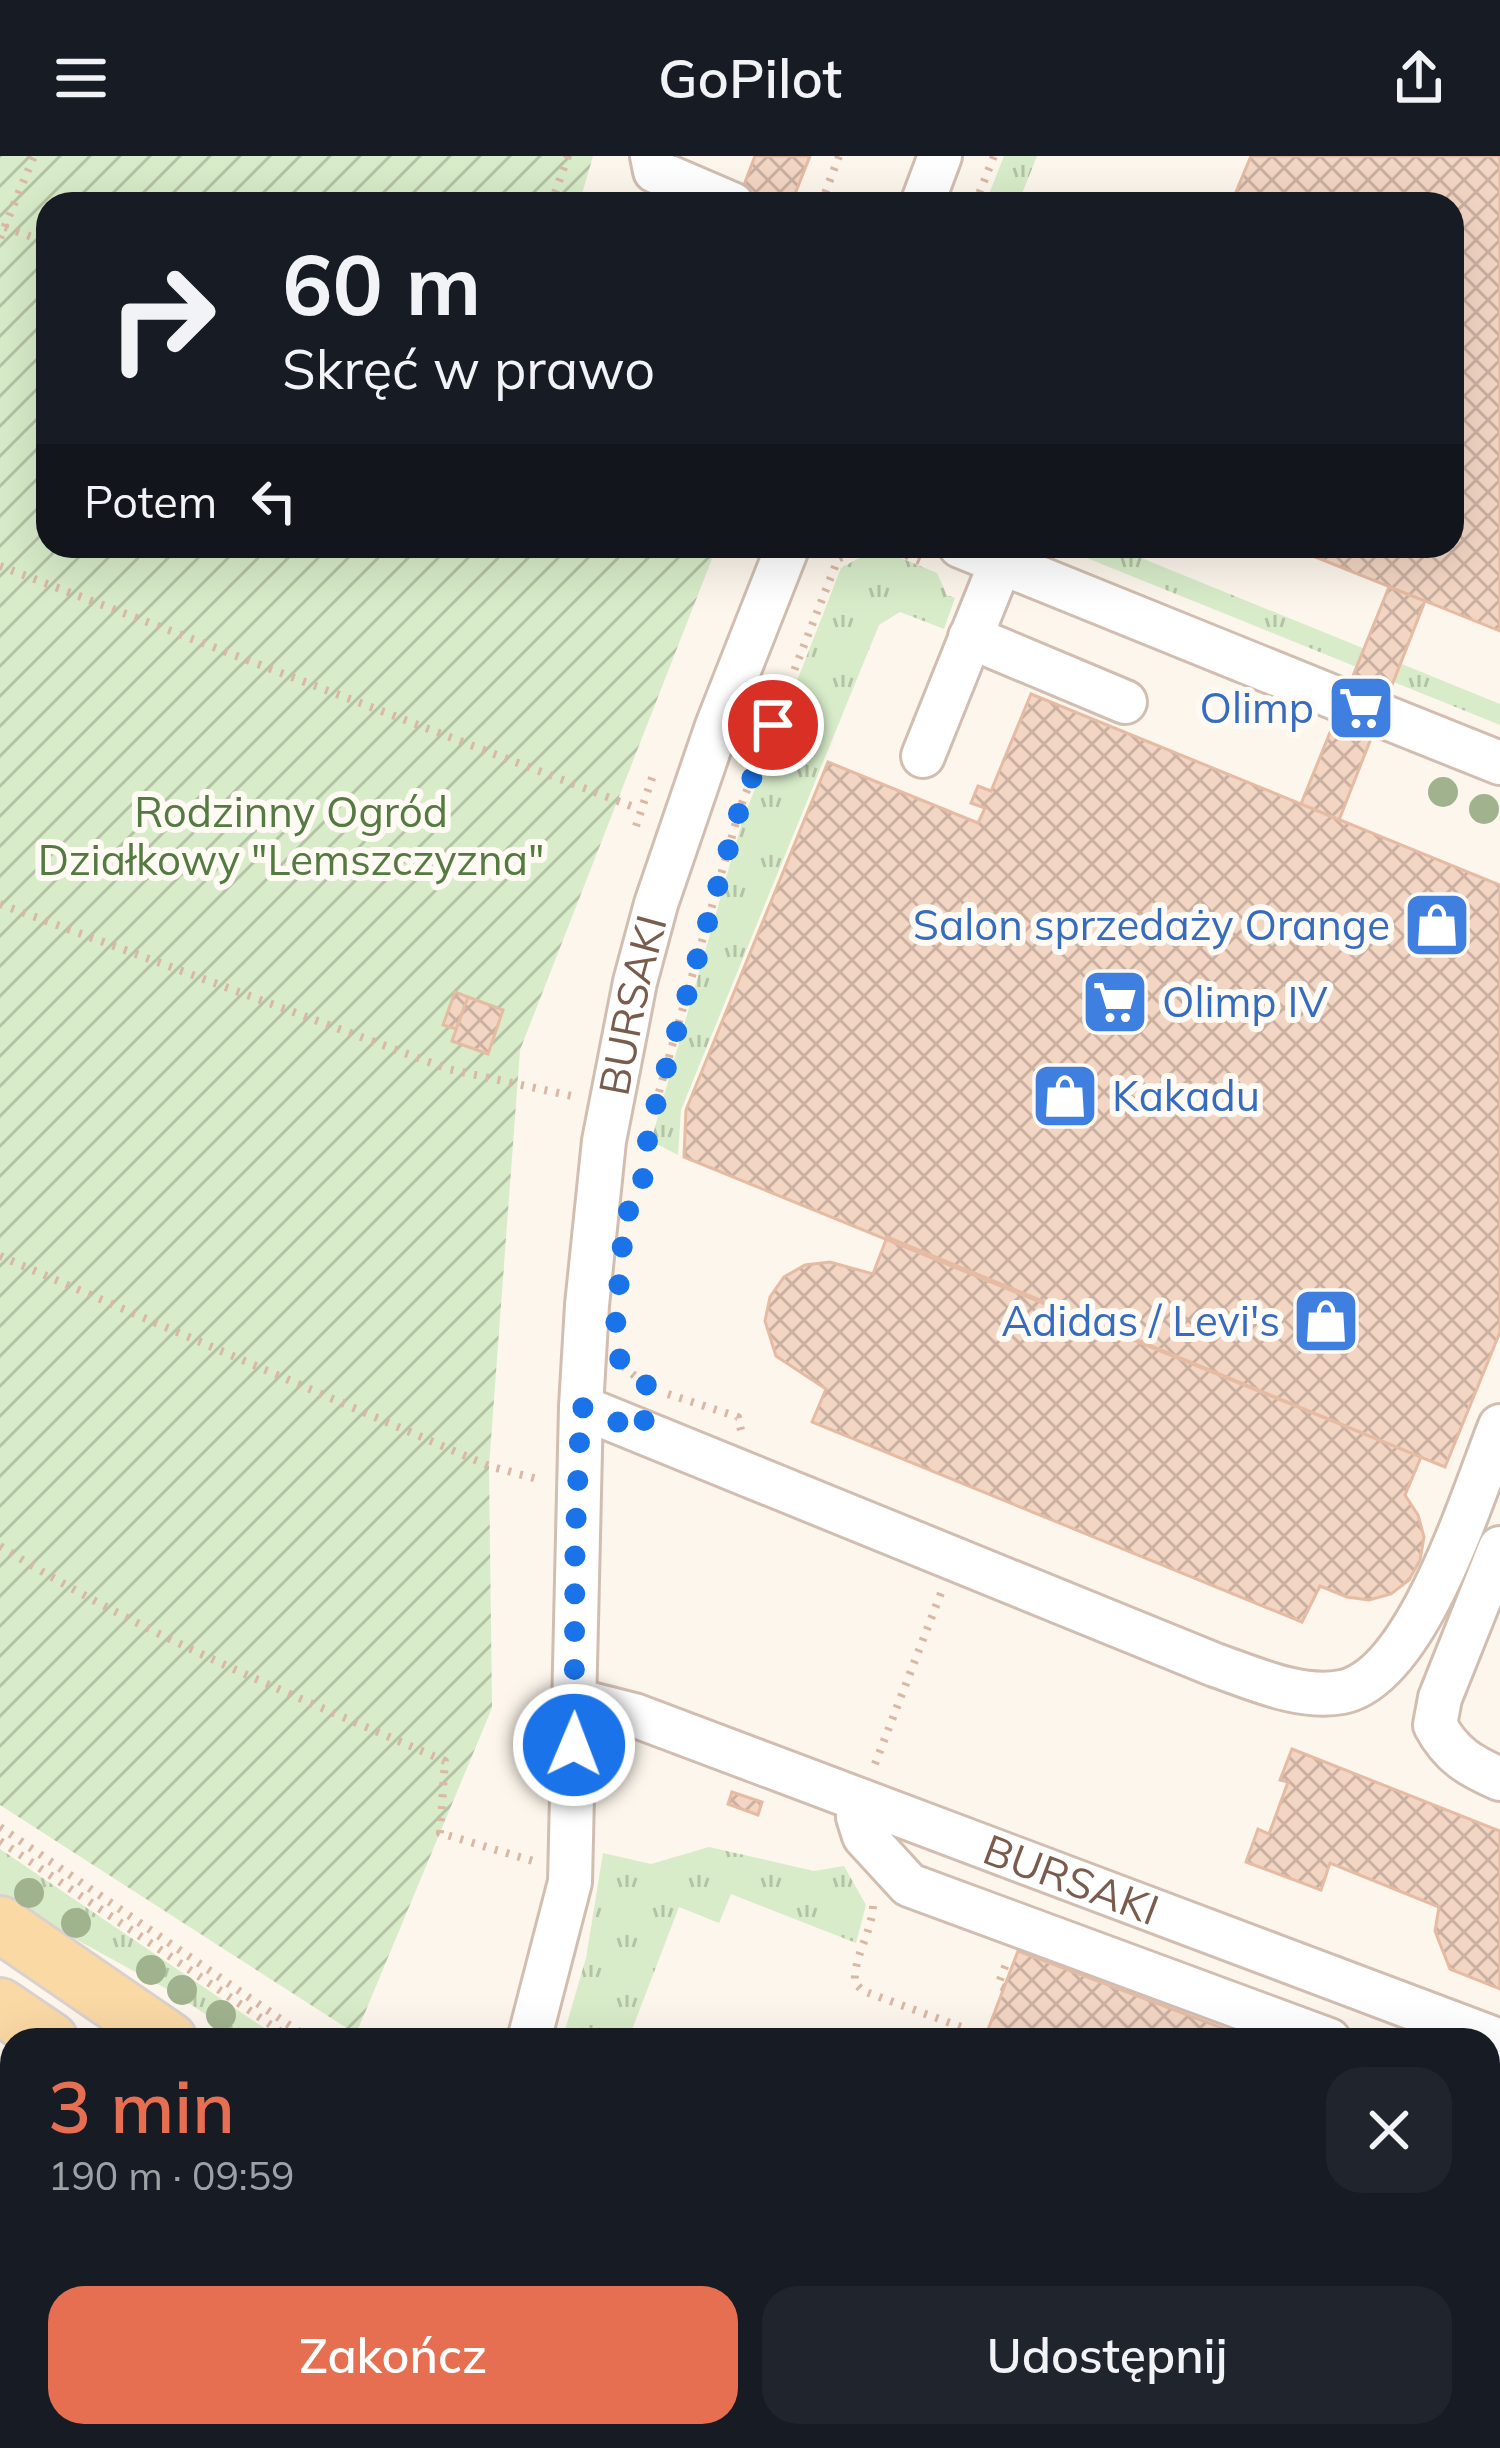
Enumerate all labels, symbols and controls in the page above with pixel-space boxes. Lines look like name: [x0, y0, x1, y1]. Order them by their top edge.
text: GoPilot: [658, 44, 842, 112]
icon: menu: [48, 45, 114, 111]
icon: share: [1386, 45, 1452, 111]
text: 60 m: [282, 231, 481, 336]
icon: right: [84, 240, 240, 396]
text: Skręć w prawo: [282, 335, 655, 403]
icon: left: [241, 468, 307, 534]
text: Potem: [84, 473, 217, 529]
supermarket icon: Olimp: [1326, 673, 1396, 743]
pin: [722, 674, 824, 776]
place label: Olimp: [1200, 681, 1314, 734]
icon: arrive: [740, 692, 806, 758]
park label: Rodzinny Ogród Działkowy "Lemszczyzna": [38, 785, 544, 886]
shop icon: Salon sprzedaży Orange: [1402, 890, 1472, 960]
place label: Salon sprzedaży Orange: [913, 898, 1390, 951]
street label: BURSAKI: [587, 909, 678, 1100]
supermarket icon: Olimp IV: [1080, 967, 1150, 1037]
place label: Olimp IV: [1162, 975, 1328, 1028]
shop icon: Kakadu: [1030, 1061, 1100, 1131]
place label: Kakadu: [1112, 1069, 1260, 1122]
shop icon: Adidas / Levi's: [1291, 1286, 1361, 1356]
place label: Adidas / Levi's: [1001, 1294, 1280, 1347]
position arrow: [511, 1682, 637, 1808]
street label: BURSAKI: [976, 1822, 1166, 1936]
text: 3 min: [48, 2061, 235, 2151]
button: close: [1326, 2067, 1452, 2193]
text: 190 m · 09:59: [48, 2151, 294, 2200]
button: Zakończ: [48, 2286, 738, 2424]
button: Udostępnij: [762, 2286, 1452, 2424]

